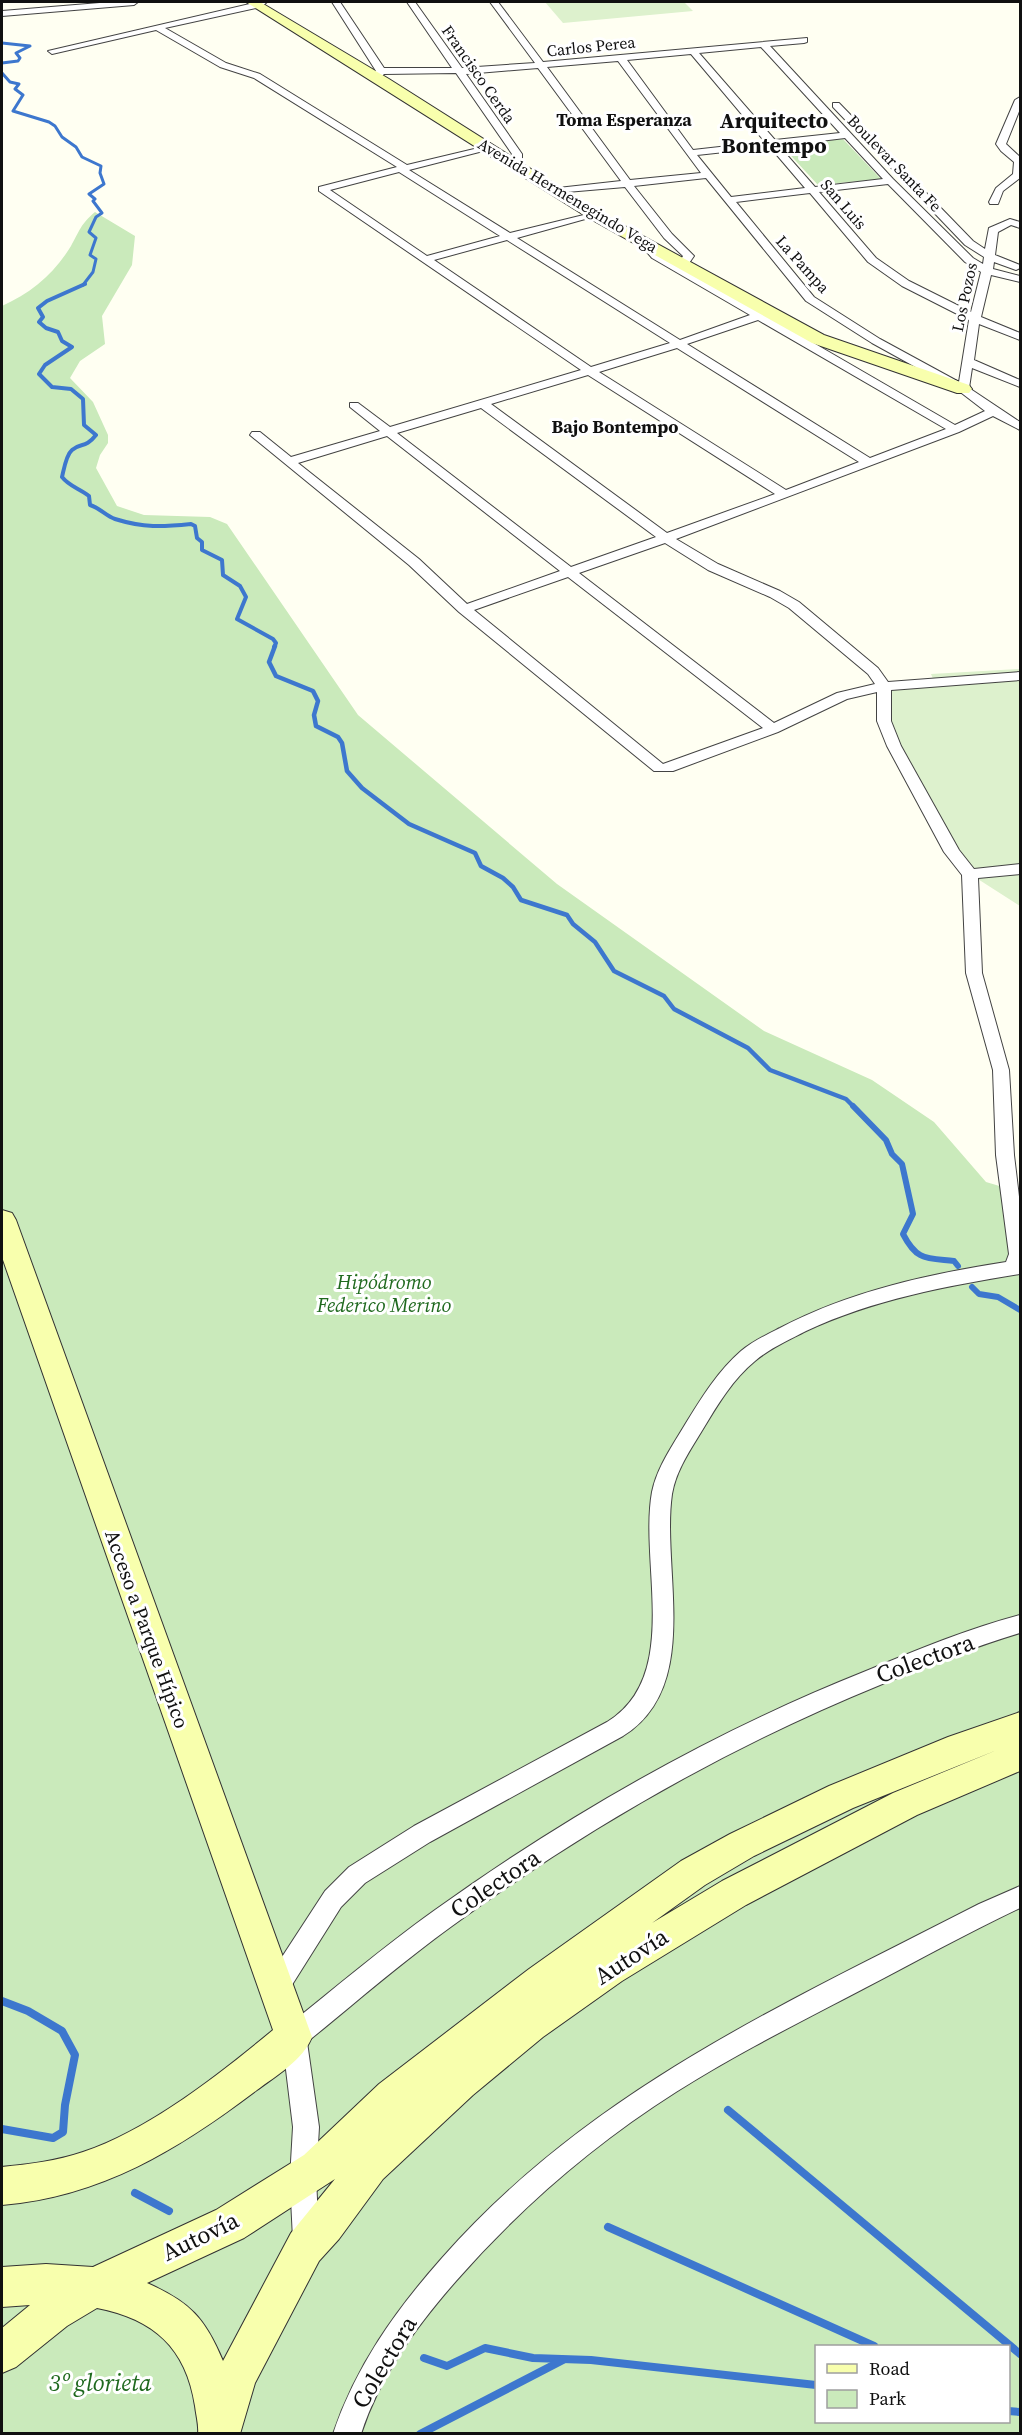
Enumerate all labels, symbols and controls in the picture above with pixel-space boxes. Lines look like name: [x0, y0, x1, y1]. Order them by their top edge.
street label: Francisco Cerda: [437, 21, 521, 128]
street label: Carlos Perea: [546, 30, 637, 62]
district label: Arquitecto Bontempo: [720, 105, 828, 160]
district label: Toma Esperanza: [556, 107, 692, 132]
street label: Boulevar Santa Fe: [843, 110, 947, 216]
street label: Avenida Hermenegindo Vega: [474, 132, 663, 258]
street label: San Luis: [816, 174, 872, 234]
street label: La Pampa: [771, 230, 835, 298]
street label: Los Pozos: [946, 260, 982, 333]
district label: Bajo Bontempo: [552, 414, 678, 439]
park label: Hipódromo Federico Merino: [316, 1268, 452, 1319]
street label: Acceso a Parque Hípico: [98, 1526, 196, 1732]
street label: Colectora: [871, 1625, 979, 1691]
street label: Colectora: [443, 1840, 547, 1925]
street label: Autovía: [588, 1919, 675, 1992]
street label: Autovía: [156, 2203, 245, 2269]
street label: Colectora: [344, 2309, 425, 2414]
legend: [815, 2345, 1010, 2423]
text: Road: [869, 2356, 910, 2381]
park label: 3º glorieta: [48, 2366, 152, 2399]
text: Park: [869, 2386, 906, 2411]

